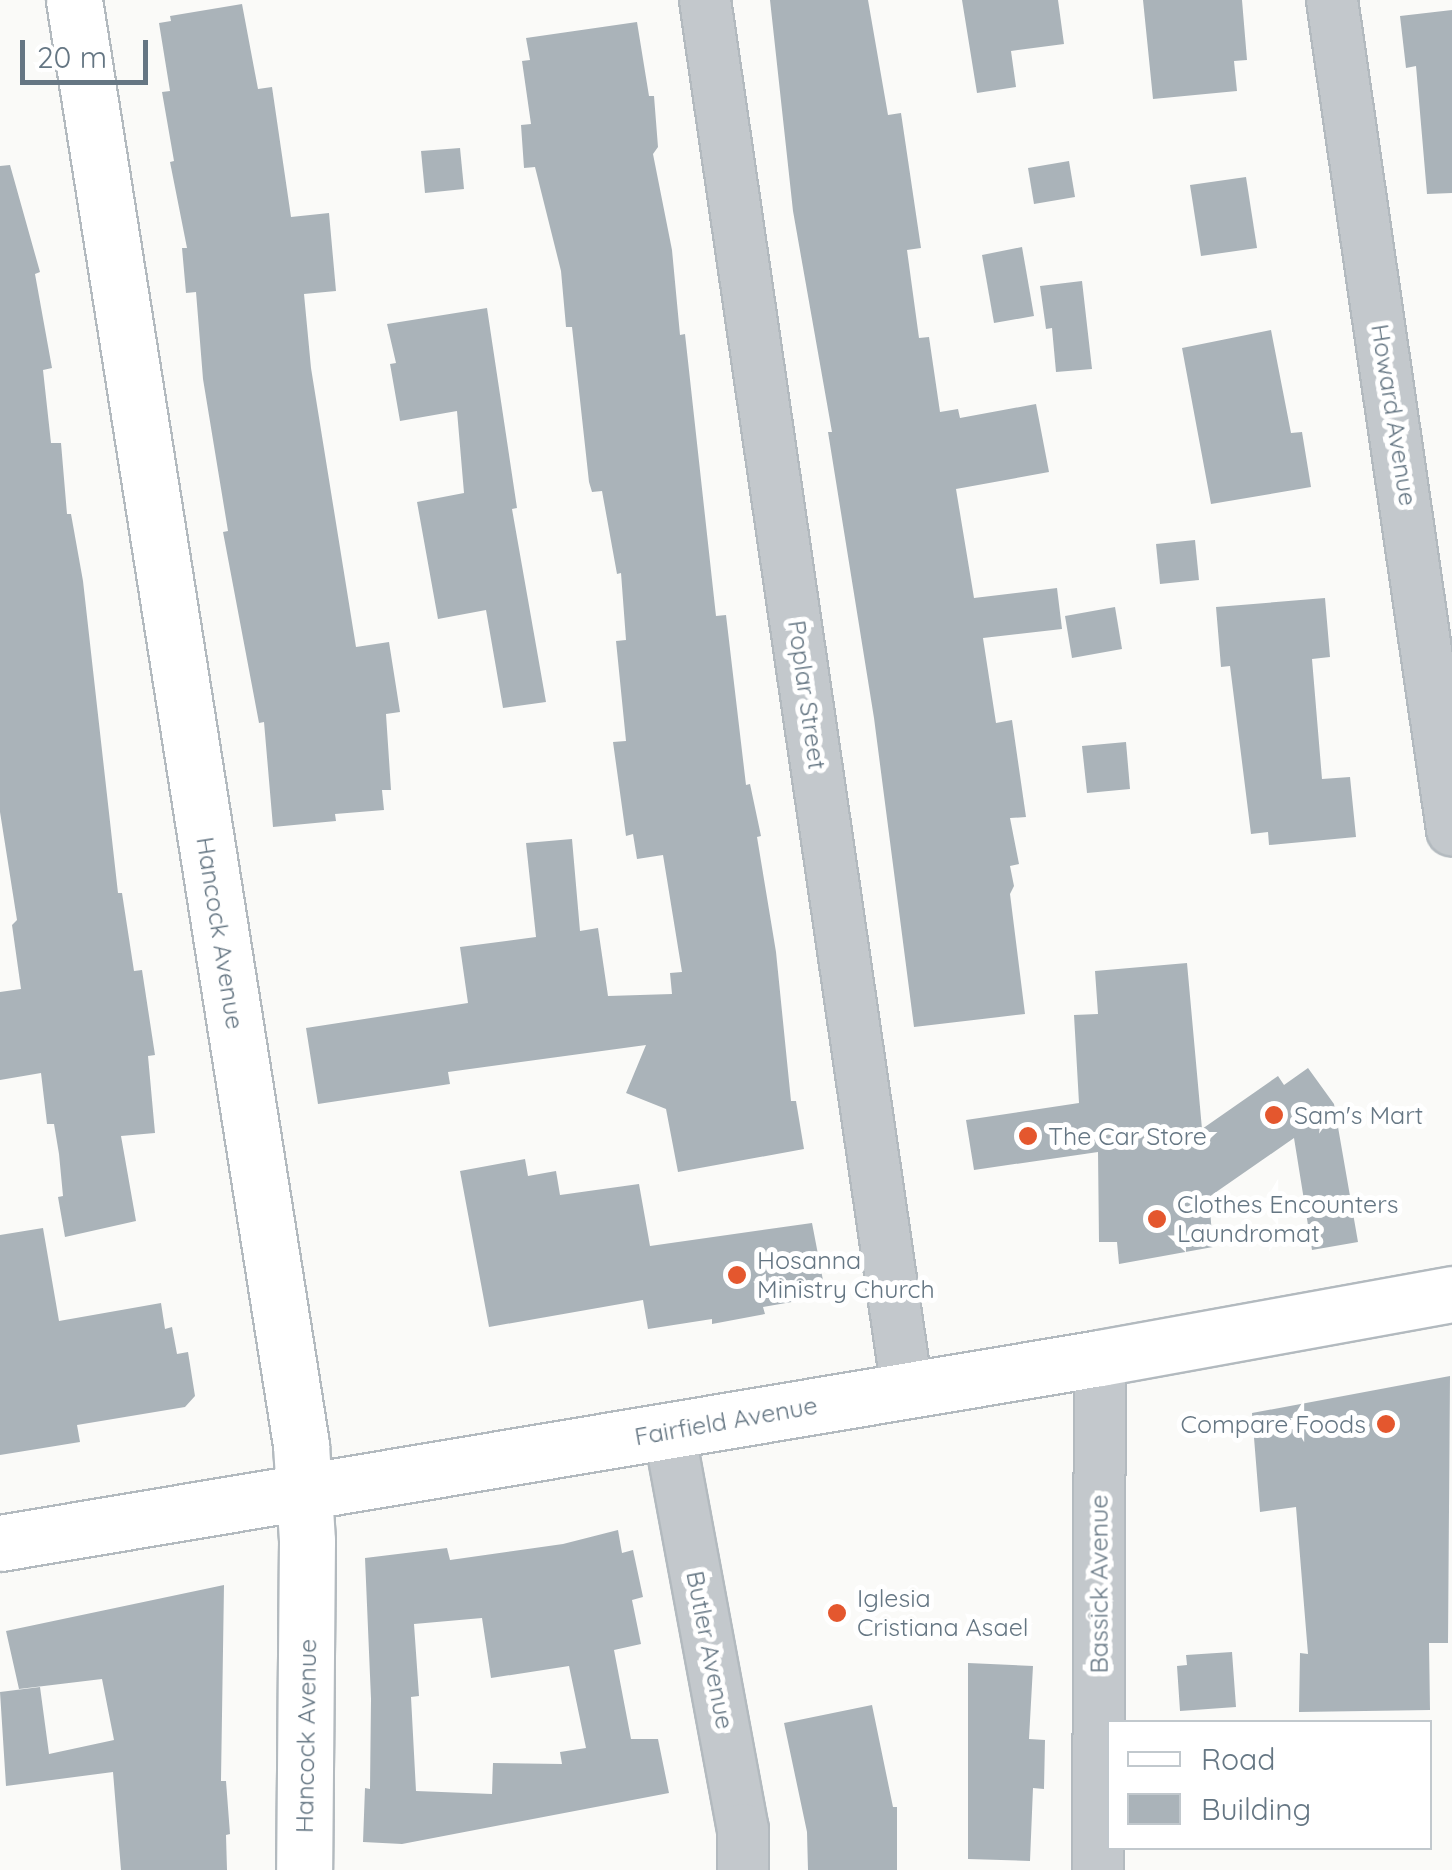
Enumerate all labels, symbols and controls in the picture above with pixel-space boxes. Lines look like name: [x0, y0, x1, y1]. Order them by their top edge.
scale bar: [25, 20, 152, 82]
text: 20 m: [37, 38, 107, 76]
street label: Howard Avenue: [1365, 322, 1423, 508]
street label: Poplar Street: [782, 618, 832, 772]
street label: Hancock Avenue: [190, 835, 250, 1031]
place label: Sam's Mart: [1294, 1100, 1423, 1130]
marker: Sam's Mart: [1263, 1104, 1285, 1126]
place label: The Car Store: [1048, 1121, 1207, 1151]
marker: The Car Store: [1017, 1125, 1039, 1147]
place label: Clothes Encounters Laundromat: [1177, 1190, 1398, 1249]
marker: Clothes Encounters Laundromat: [1146, 1208, 1168, 1230]
place label: Hosanna Ministry Church: [757, 1246, 935, 1305]
marker: Hosanna Ministry Church: [726, 1264, 748, 1286]
street label: Fairfield Avenue: [632, 1390, 820, 1452]
place label: Compare Foods: [1181, 1409, 1366, 1439]
marker: Compare Foods: [1375, 1413, 1397, 1435]
street label: Bassick Avenue: [1084, 1495, 1114, 1673]
street label: Butler Avenue: [680, 1568, 740, 1732]
place label: Iglesia Cristiana Asael: [857, 1584, 1029, 1643]
marker: Iglesia Cristiana Asael: [826, 1602, 848, 1624]
street label: Hancock Avenue: [289, 1639, 323, 1833]
legend: [1107, 1720, 1432, 1850]
text: Road: [1201, 1740, 1275, 1778]
text: Building: [1201, 1790, 1311, 1828]

